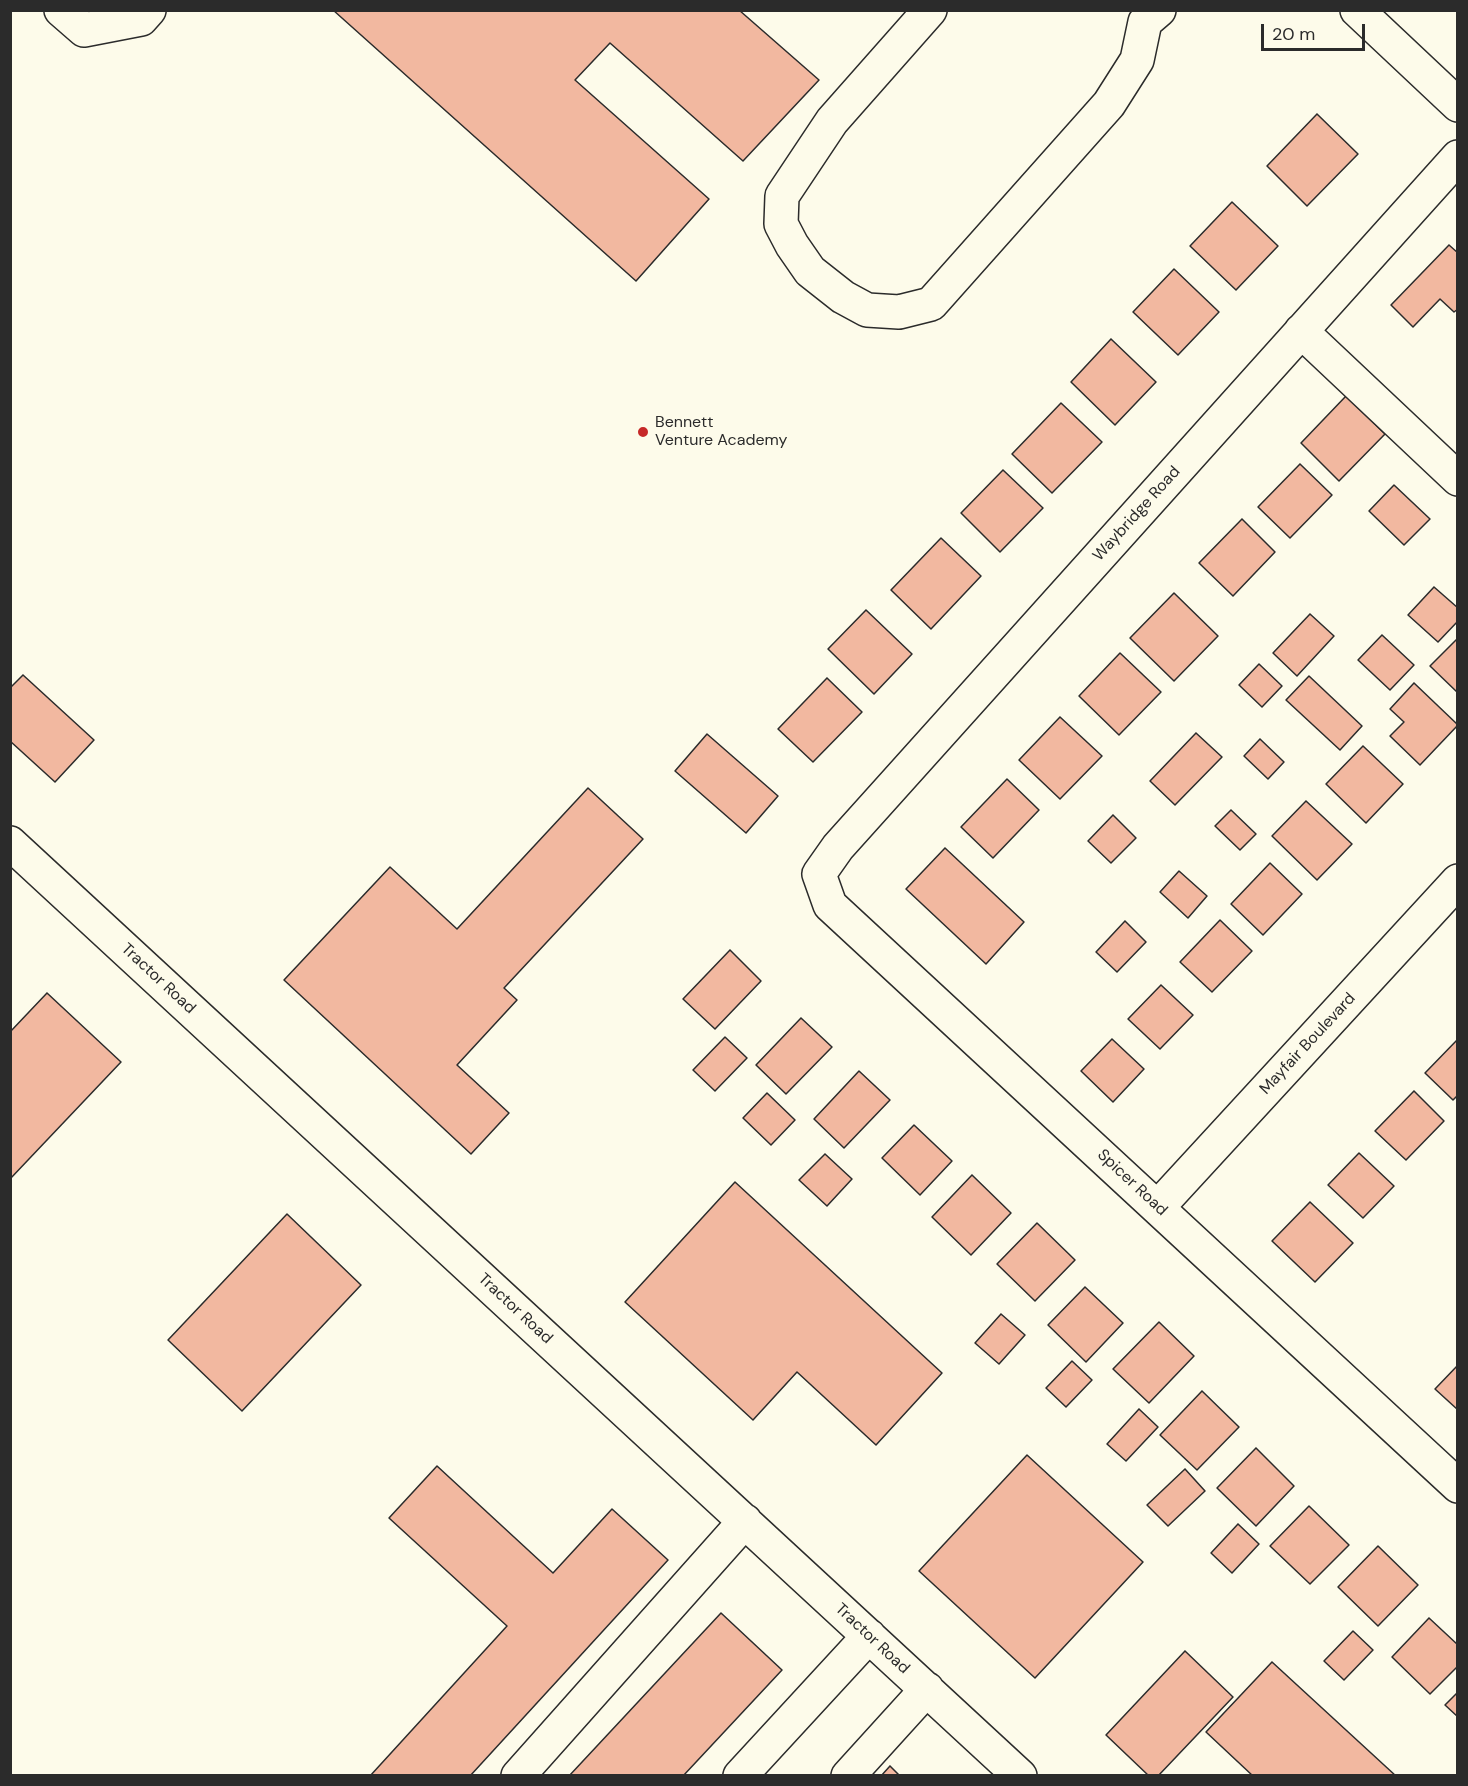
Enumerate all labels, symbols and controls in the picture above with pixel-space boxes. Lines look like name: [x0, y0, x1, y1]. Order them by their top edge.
scale bar: [1264, 12, 1368, 50]
text: 20 m: [1272, 22, 1315, 46]
place label: Bennett Venture Academy: [655, 413, 787, 451]
marker: Bennett Venture Academy: [636, 425, 650, 439]
street label: Waybridge Road: [1089, 463, 1185, 565]
street label: Tractor Road: [117, 940, 199, 1018]
street label: Mayfair Boulevard: [1256, 989, 1360, 1099]
street label: Spicer Road: [1093, 1146, 1171, 1220]
street label: Tractor Road: [474, 1270, 556, 1348]
street label: Tractor Road: [831, 1600, 913, 1678]

